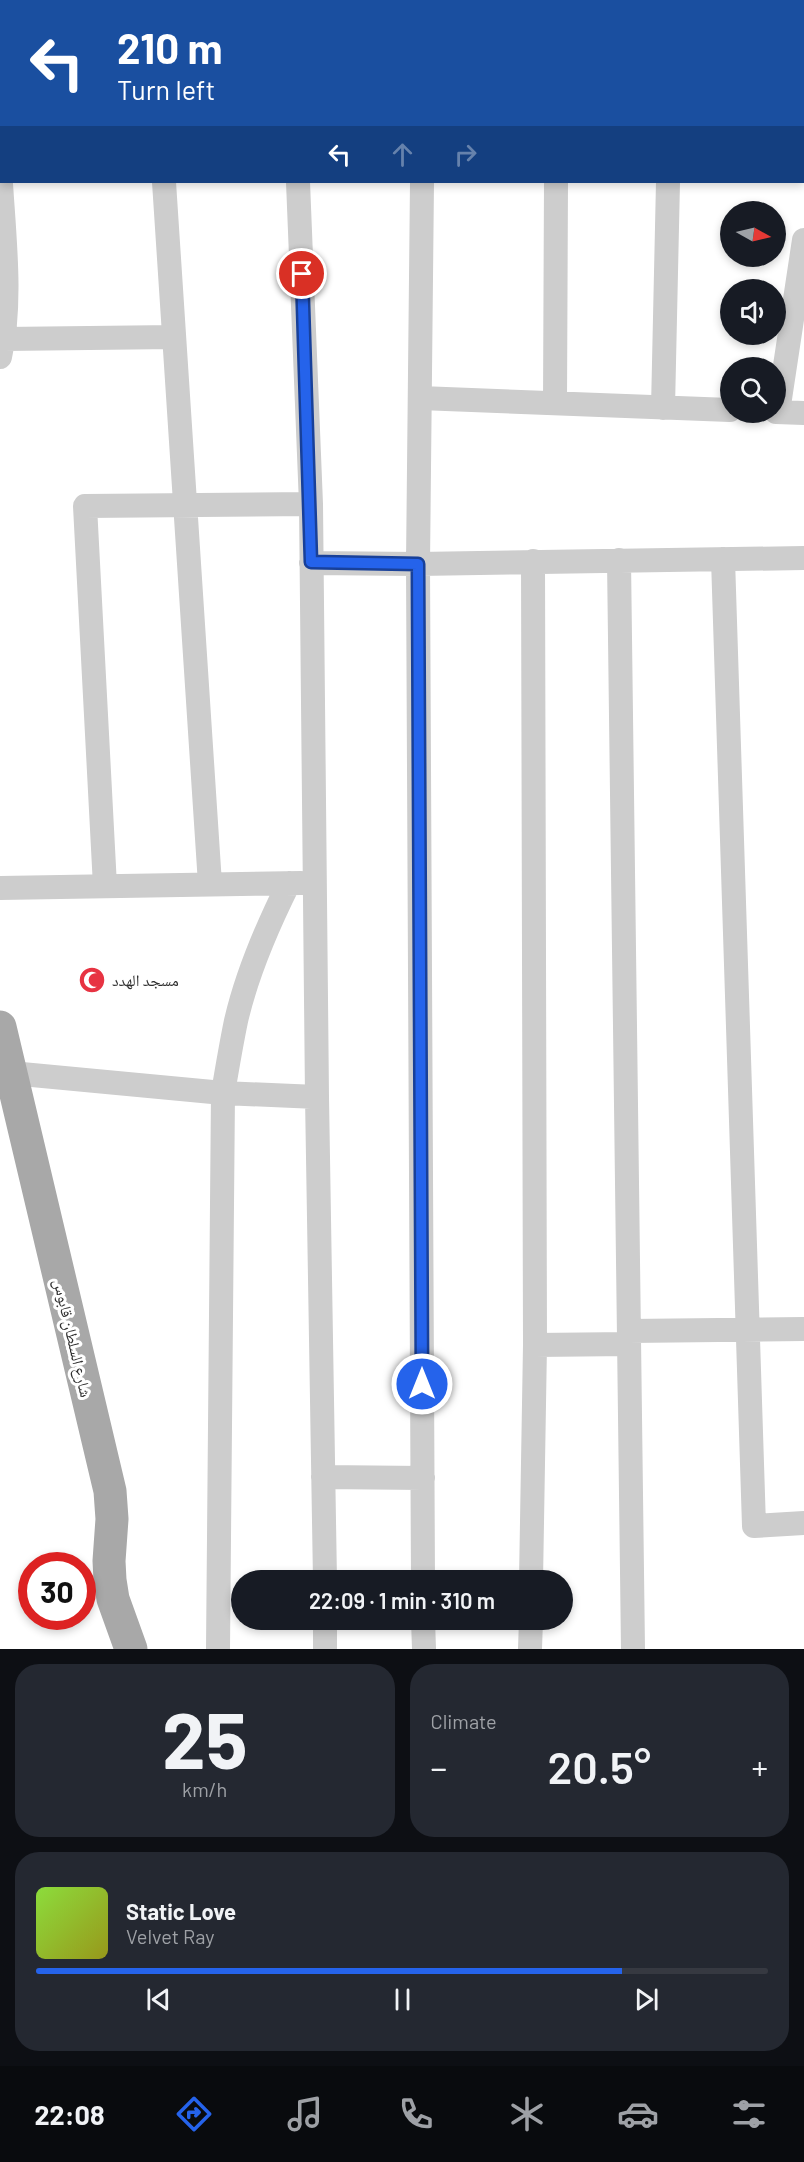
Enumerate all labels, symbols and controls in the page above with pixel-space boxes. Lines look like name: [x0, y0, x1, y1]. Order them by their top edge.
text: 210 m: [117, 22, 223, 72]
icon: left: [18, 24, 96, 102]
text: Turn left: [117, 73, 215, 105]
icon: left: [323, 138, 356, 171]
icon: ahead: [386, 138, 419, 171]
icon: right: [449, 138, 482, 171]
north arrow: [720, 201, 786, 267]
map controls: [720, 201, 786, 423]
pin: [276, 248, 327, 299]
icon: arrive: [285, 257, 318, 290]
button: sound: [720, 279, 786, 345]
button: search: [720, 357, 786, 423]
mosque icon: مسجد الهدد: [77, 965, 107, 995]
place label: مسجد الهدد: [112, 970, 179, 990]
street label: شارع السلطان قابوس: [49, 1277, 96, 1399]
position arrow: [390, 1352, 454, 1416]
speed limit sign: 30: [18, 1552, 96, 1630]
text: 22:09 · 1 min · 310 m: [309, 1587, 495, 1613]
text: 25: [162, 1691, 248, 1785]
text: Climate: [431, 1709, 497, 1733]
text: 20.5°: [547, 1739, 651, 1793]
text: −: [431, 1747, 447, 1787]
text: +: [751, 1747, 768, 1787]
text: km/h: [182, 1777, 227, 1801]
text: Static Love: [126, 1898, 236, 1924]
text: Velvet Ray: [126, 1924, 215, 1948]
icon: previous: [142, 1983, 175, 2016]
icon: pause: [386, 1983, 419, 2016]
icon: next: [630, 1983, 663, 2016]
icon: directions: [173, 2093, 215, 2135]
icon: music: [284, 2093, 326, 2135]
icon: phone: [395, 2093, 437, 2135]
icon: climate: [506, 2093, 548, 2135]
icon: car: [617, 2093, 659, 2135]
icon: filters: [728, 2093, 770, 2135]
text: 22:08: [34, 2098, 105, 2130]

